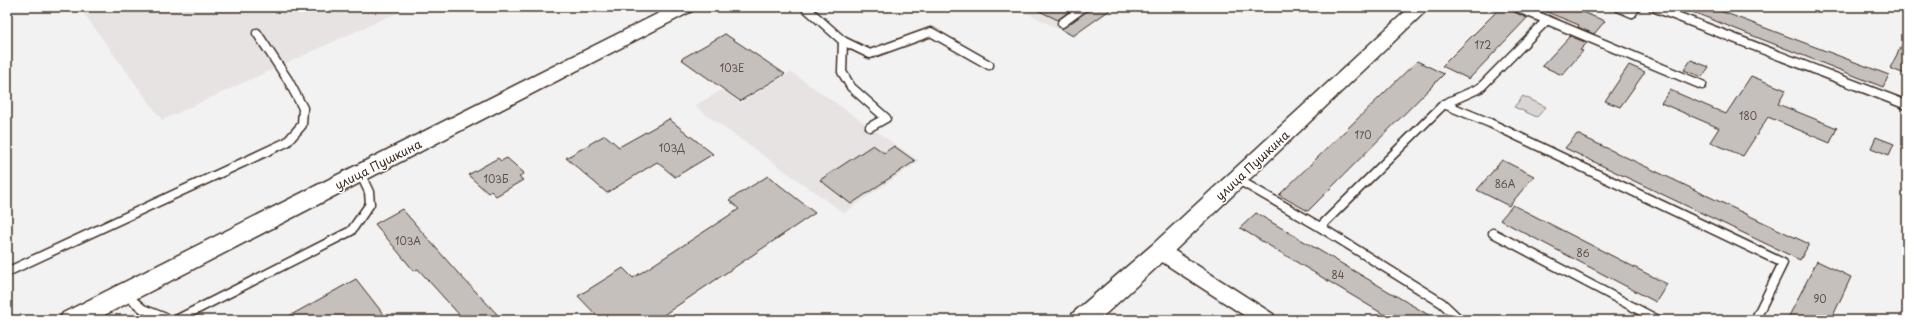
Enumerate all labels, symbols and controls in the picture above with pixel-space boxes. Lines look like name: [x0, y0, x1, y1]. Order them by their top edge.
house number: 172: [1475, 37, 1491, 52]
house number: 103Е: [720, 60, 744, 75]
house number: 180: [1739, 108, 1757, 123]
street label: улица Пушкина: [1211, 126, 1293, 204]
house number: 170: [1354, 127, 1372, 142]
street label: улица Пушкина: [331, 134, 425, 194]
house number: 103Д: [659, 140, 685, 155]
house number: 103Б: [484, 171, 509, 186]
house number: 86А: [1495, 176, 1516, 191]
house number: 103А: [395, 233, 421, 248]
house number: 86: [1577, 245, 1590, 260]
house number: 84: [1332, 267, 1345, 282]
house number: 90: [1813, 291, 1827, 306]

